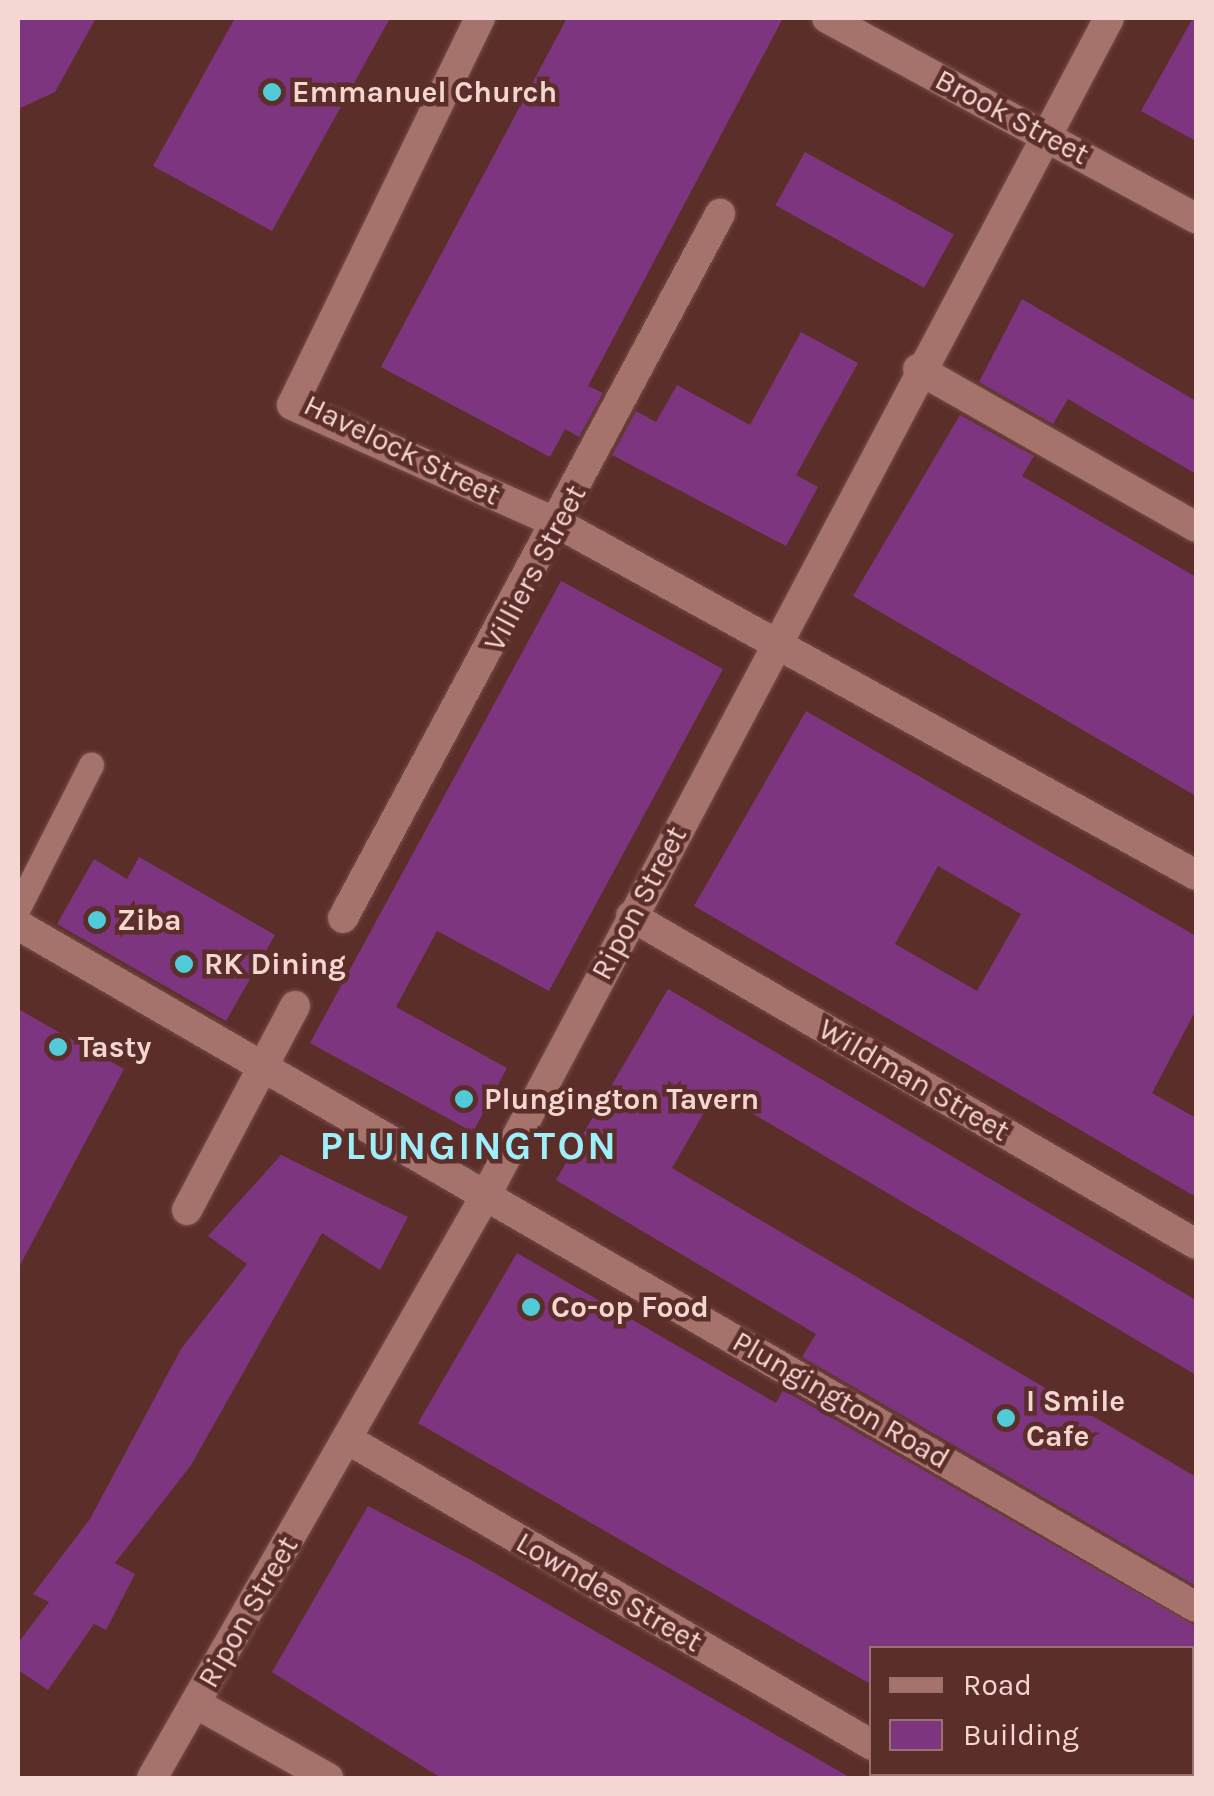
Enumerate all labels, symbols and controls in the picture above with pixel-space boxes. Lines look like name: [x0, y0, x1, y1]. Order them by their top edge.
street label: Brook Street: [929, 62, 1095, 172]
place label: Emmanuel Church: [292, 74, 557, 110]
marker: Emmanuel Church: [261, 81, 283, 103]
street label: Havelock Street: [298, 387, 506, 513]
street label: Villiers Street: [476, 479, 594, 657]
street label: Ripon Street: [583, 820, 695, 986]
place label: Ziba: [117, 902, 182, 938]
marker: Ziba: [86, 909, 108, 931]
place label: RK Dining: [204, 946, 346, 982]
marker: RK Dining: [173, 953, 195, 975]
street label: Wildman Street: [812, 1011, 1016, 1149]
place label: Tasty: [78, 1029, 151, 1065]
marker: Tasty: [47, 1036, 69, 1058]
place label: Plungington Tavern: [484, 1081, 759, 1117]
marker: Plungington Tavern: [453, 1088, 475, 1110]
district label: PLUNGINGTON: [319, 1122, 619, 1170]
place label: Co-op Food: [551, 1289, 709, 1325]
marker: Co-op Food: [520, 1296, 542, 1318]
street label: Plungington Road: [726, 1323, 956, 1477]
place label: I Smile Cafe: [1026, 1383, 1125, 1454]
marker: I Smile Cafe: [995, 1407, 1017, 1429]
street label: Lowndes Street: [510, 1524, 708, 1660]
street label: Ripon Street: [190, 1530, 306, 1694]
legend: [869, 1646, 1194, 1776]
text: Road: [963, 1667, 1032, 1703]
text: Building: [963, 1717, 1079, 1753]

